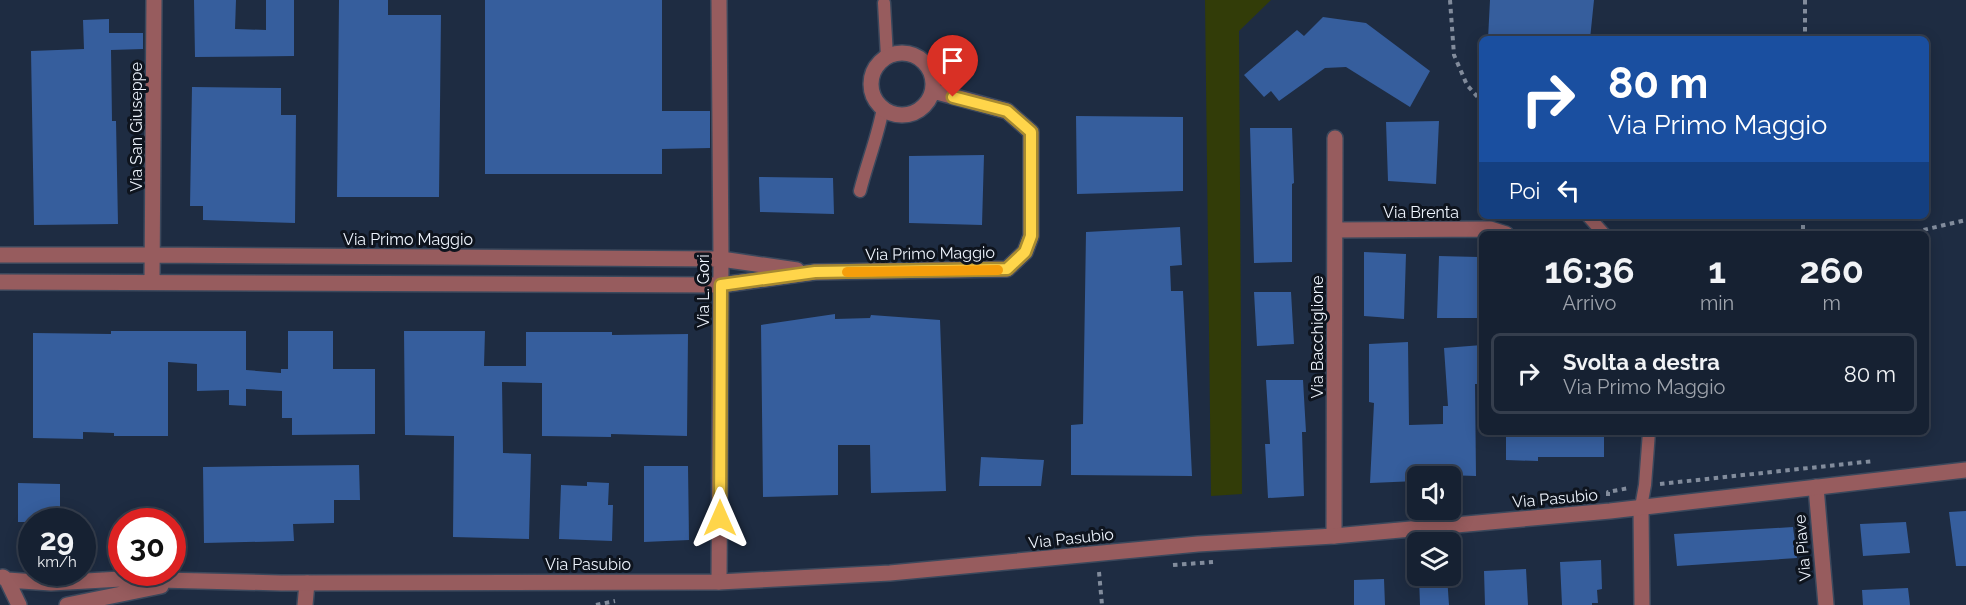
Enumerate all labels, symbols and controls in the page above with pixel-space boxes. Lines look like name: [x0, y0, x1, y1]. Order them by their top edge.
pin: [927, 35, 978, 97]
icon: arrive: [936, 44, 969, 77]
text: 80 m: [1608, 59, 1708, 108]
icon: right: [1509, 60, 1587, 138]
street label: Via San Giuseppe: [127, 62, 146, 192]
text: Via Primo Maggio: [1608, 109, 1827, 140]
icon: left: [1552, 174, 1585, 207]
text: Poi: [1509, 178, 1540, 204]
street label: Via Brenta: [1383, 203, 1459, 222]
street label: Via Primo Maggio: [343, 230, 473, 249]
street label: Via Primo Maggio: [865, 243, 995, 264]
text: 16:36: [1544, 249, 1635, 291]
text: 1: [1708, 249, 1726, 291]
text: 260: [1799, 249, 1864, 291]
street label: Via L. Gori: [694, 254, 713, 328]
street label: Via Bacchiglione: [1308, 276, 1327, 398]
text: Arrivo: [1562, 291, 1617, 315]
text: min: [1700, 291, 1734, 315]
text: m: [1822, 291, 1841, 315]
text: Svolta a destra: [1563, 349, 1720, 375]
icon: right: [1512, 357, 1545, 390]
text: 80 m: [1844, 361, 1896, 387]
text: Via Primo Maggio: [1563, 375, 1725, 399]
map controls: [1407, 466, 1461, 586]
button: sound: [1407, 466, 1461, 520]
street label: Via Pasubio: [1511, 485, 1599, 512]
position arrow: [688, 486, 752, 550]
speed limit sign: 30: [108, 508, 186, 586]
street label: Via Piave: [1790, 514, 1815, 582]
text: 29: [40, 522, 74, 557]
street label: Via Pasubio: [1027, 525, 1115, 552]
button: layers: [1407, 532, 1461, 586]
text: km/h: [37, 553, 77, 571]
street label: Via Pasubio: [545, 555, 631, 574]

